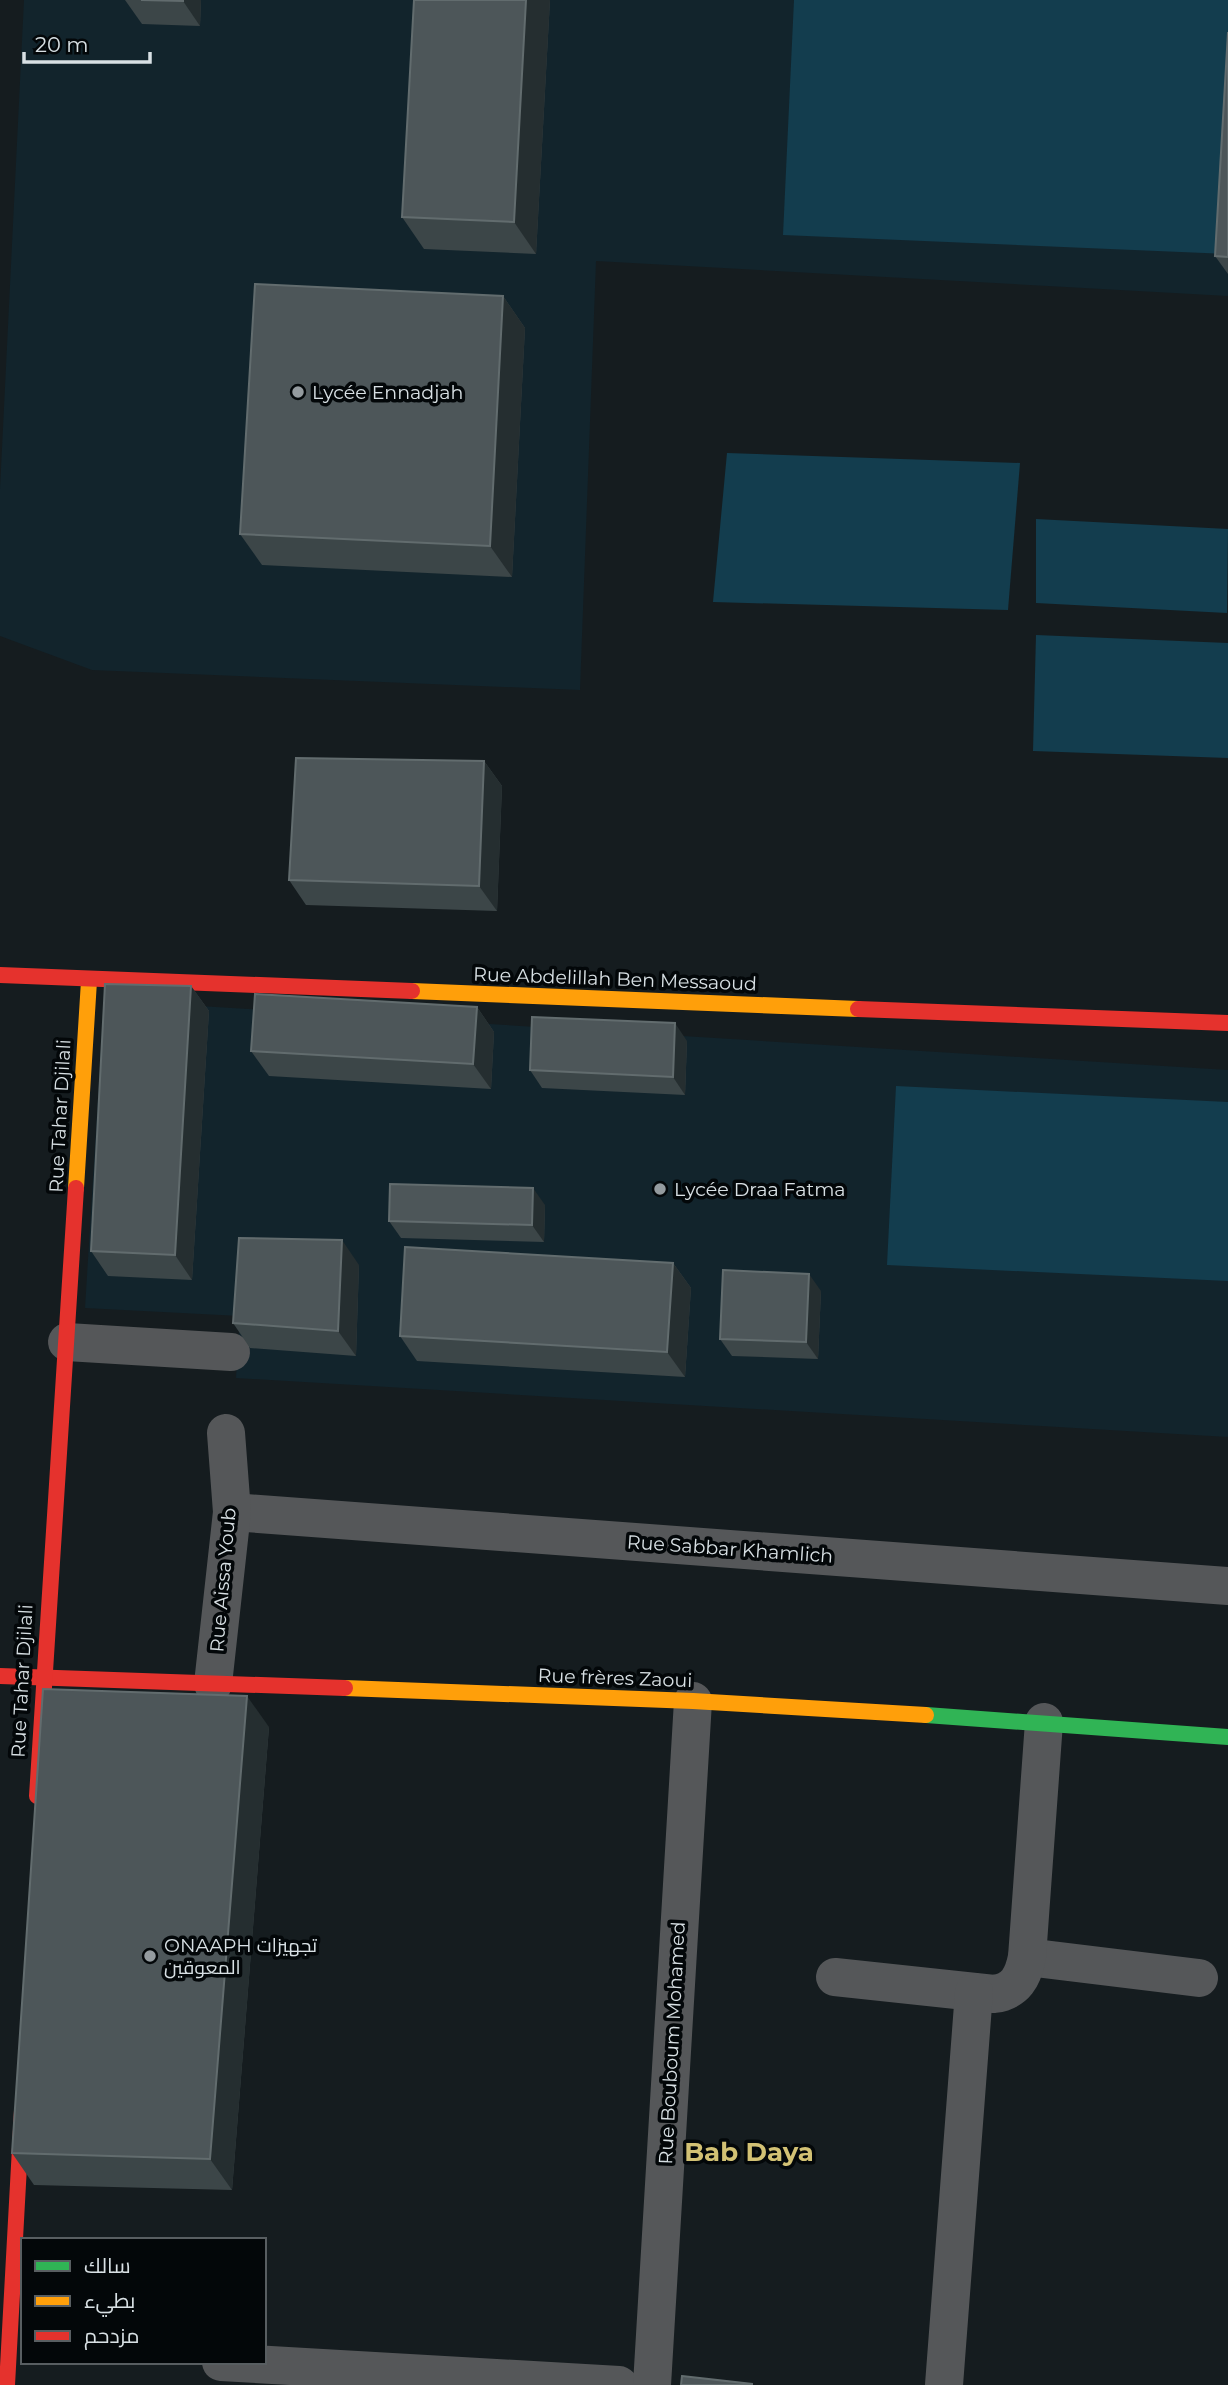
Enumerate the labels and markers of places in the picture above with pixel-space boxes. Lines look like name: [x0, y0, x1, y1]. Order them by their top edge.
place label: Lycée Ennadjah: [312, 381, 463, 404]
marker: Lycée Ennadjah: [290, 384, 306, 400]
place label: Lycée Draa Fatma: [674, 1178, 846, 1201]
marker: Lycée Draa Fatma: [652, 1181, 668, 1197]
place label: ONAAPH تجهيزات المعوقين: [164, 1934, 317, 1979]
marker: ONAAPH تجهيزات المعوقين: [142, 1948, 158, 1964]

